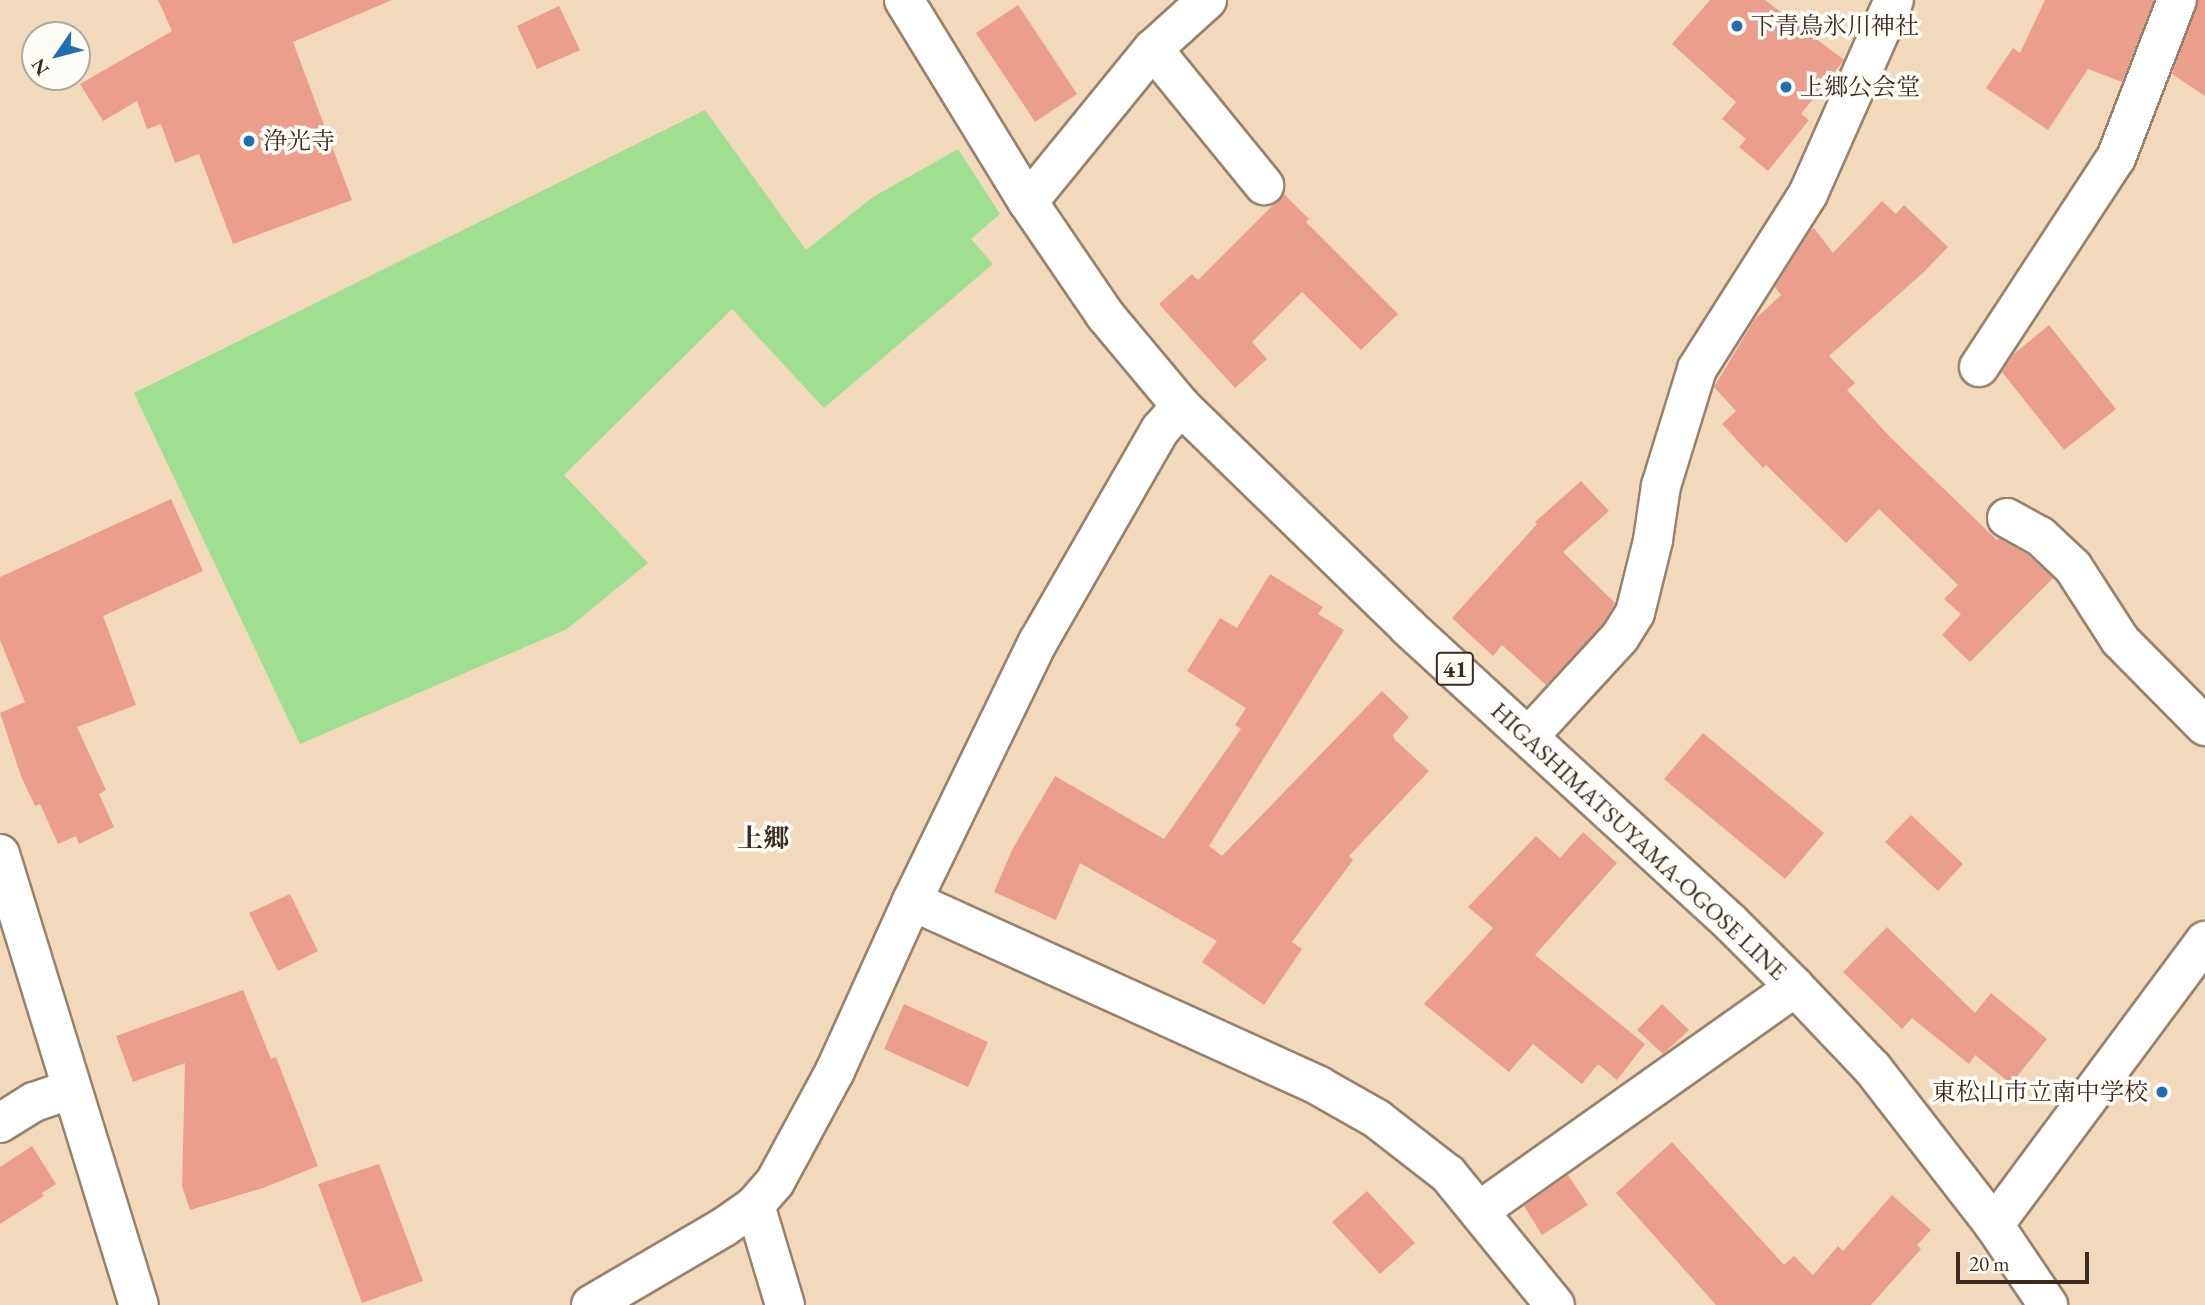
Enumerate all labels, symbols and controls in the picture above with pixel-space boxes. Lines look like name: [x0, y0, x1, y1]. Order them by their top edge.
place label: 下青鳥氷川神社: [1751, 12, 1919, 40]
marker: 下青鳥氷川神社: [1729, 18, 1745, 34]
north arrow: [21, 21, 91, 91]
text: N: [25, 54, 55, 81]
place label: 上郷公会堂: [1800, 73, 1920, 101]
marker: 上郷公会堂: [1778, 79, 1794, 95]
place label: 浄光寺: [263, 127, 335, 155]
marker: 浄光寺: [241, 133, 257, 149]
road number: 41: [1436, 650, 1474, 688]
street label: HIGASHIMATSUYAMA-OGOSE LINE: [1485, 696, 1793, 986]
district label: 上郷: [737, 823, 789, 855]
place label: 東松山市立南中学校: [1932, 1078, 2148, 1106]
marker: 東松山市立南中学校: [2154, 1084, 2170, 1100]
scale bar: [1960, 1238, 2093, 1282]
text: 20 m: [1969, 1250, 2010, 1277]

